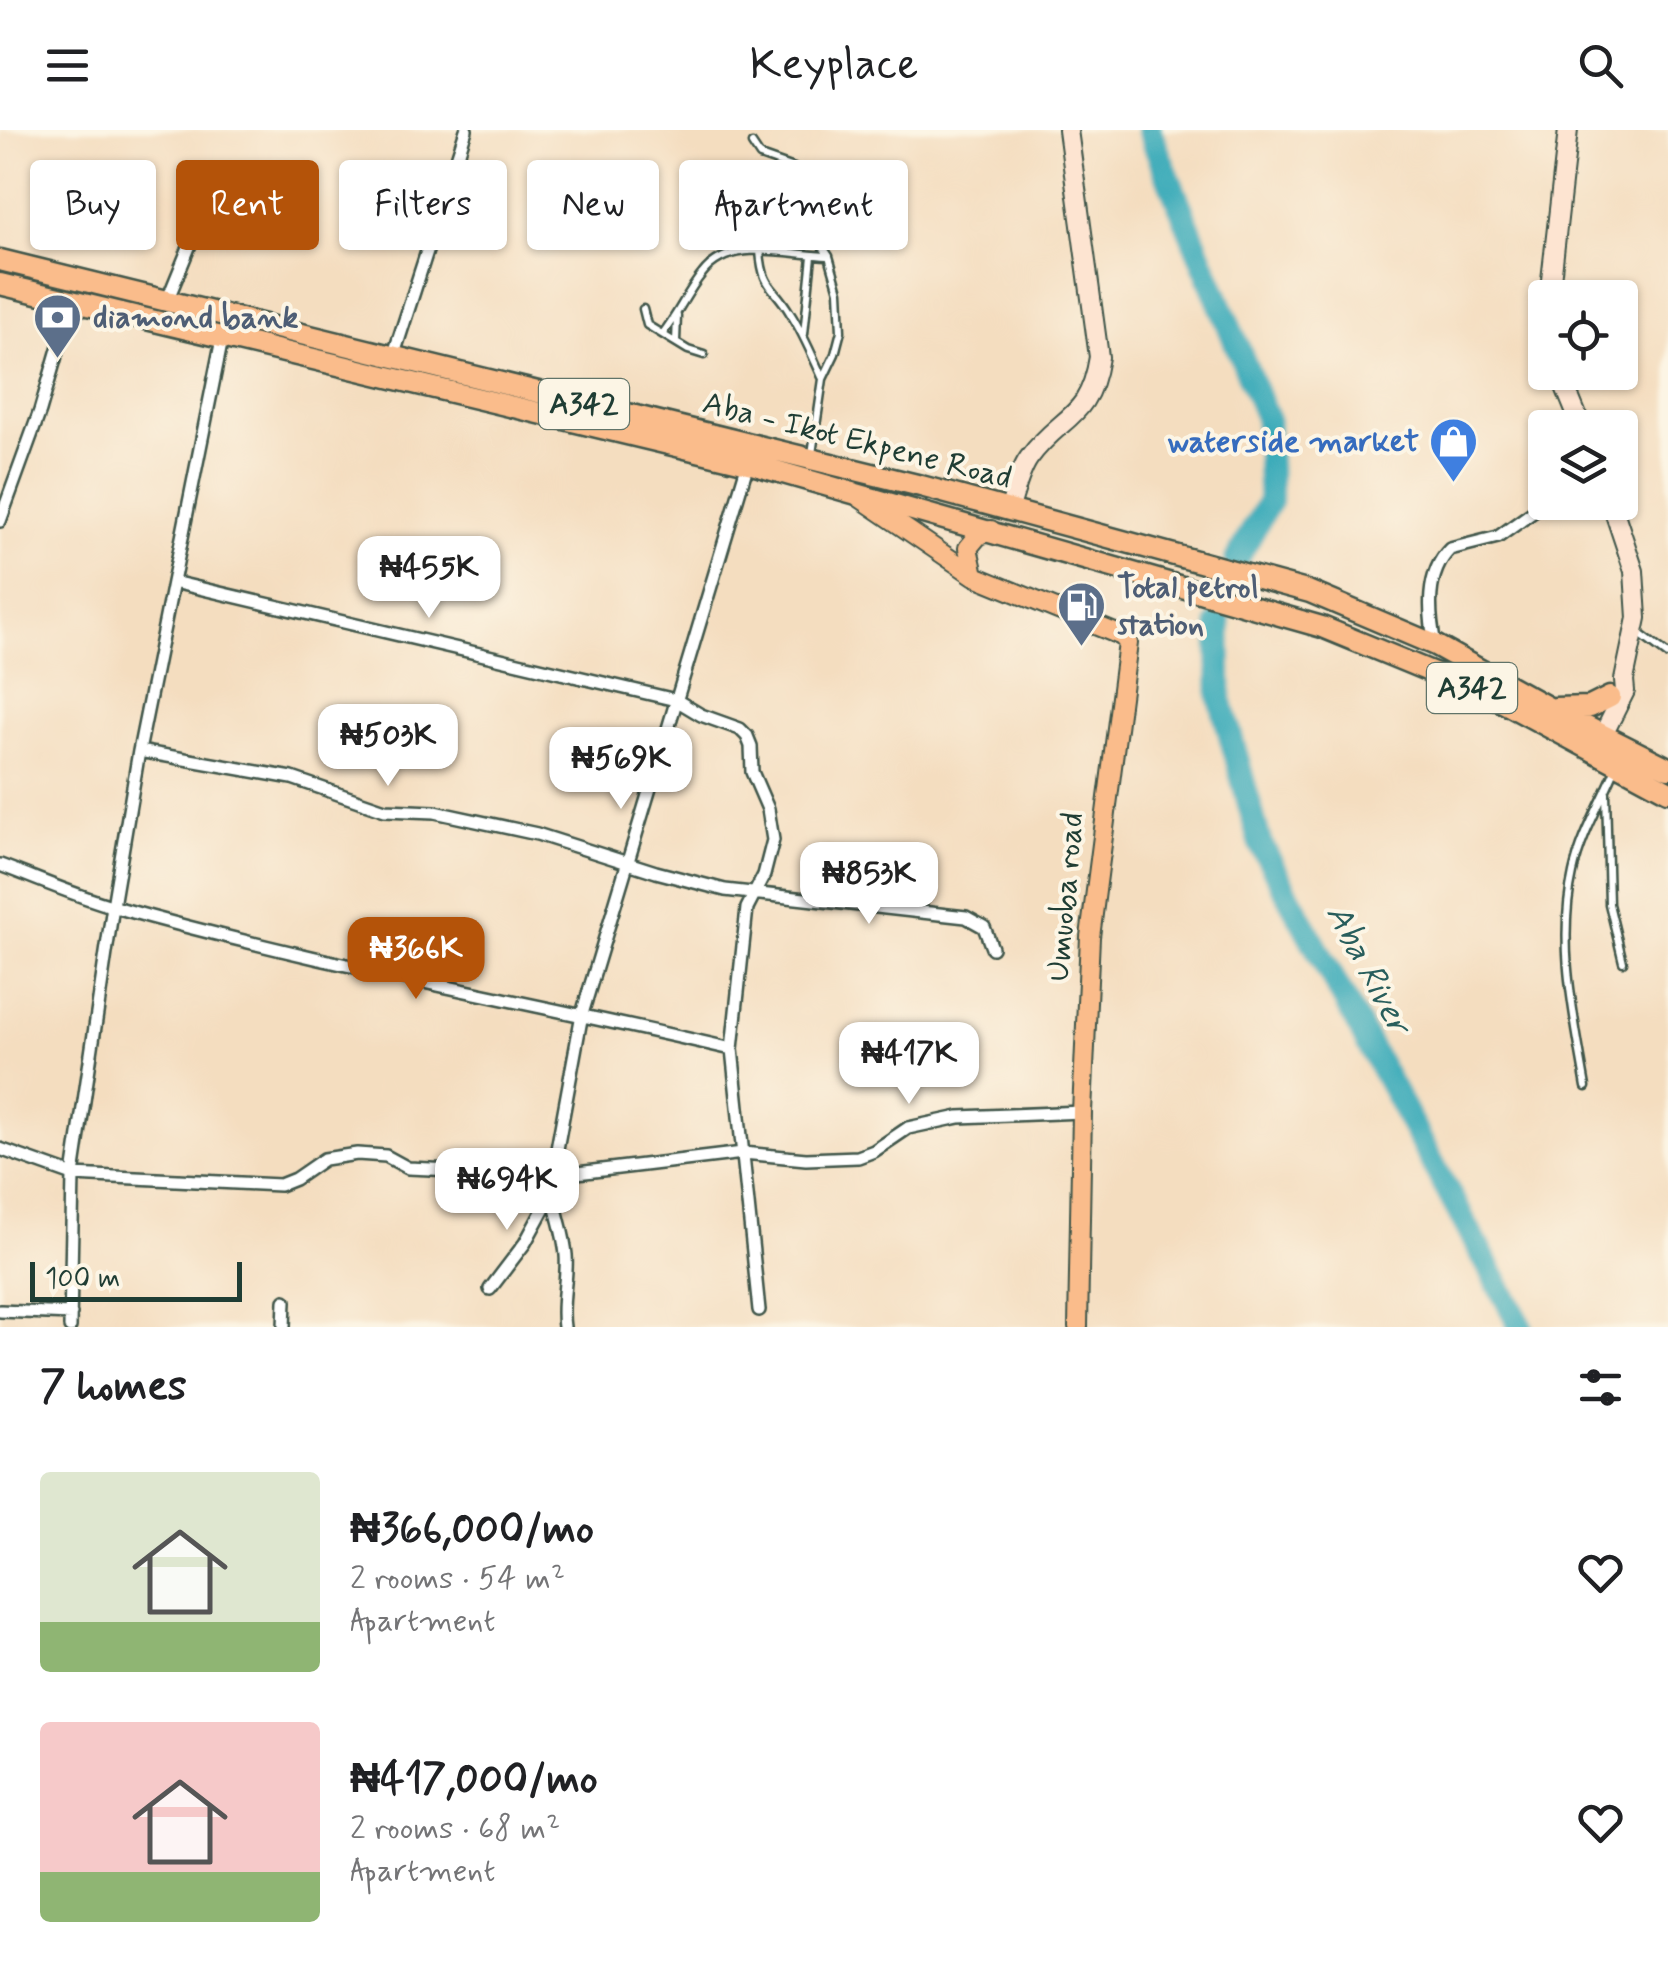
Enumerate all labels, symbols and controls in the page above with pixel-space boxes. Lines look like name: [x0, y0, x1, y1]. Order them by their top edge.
text: Keyplace: [750, 36, 918, 95]
icon: menu: [40, 38, 95, 93]
icon: search: [1573, 38, 1628, 93]
chip: Buy: [30, 160, 156, 250]
chip: Rent: [176, 160, 319, 250]
chip: Filters: [339, 160, 507, 250]
chip: New: [527, 160, 659, 250]
chip: Apartment: [679, 160, 908, 250]
map controls: [1528, 280, 1638, 520]
button: locate: [1528, 280, 1638, 390]
bank icon: diamond bank: [32, 292, 84, 360]
place label: diamond bank: [93, 297, 298, 339]
road number: A342: [539, 379, 629, 429]
street label: Aba - Ikot Ekpene Road: [698, 382, 1016, 500]
button: layers: [1528, 410, 1638, 520]
shop icon: waterside market: [1428, 416, 1480, 484]
place label: waterside market: [1167, 421, 1419, 463]
pin: ₦455K: [359, 536, 499, 621]
text: ₦455K: [379, 547, 479, 589]
place label: Total petrol station: [1117, 567, 1259, 646]
fuel station icon: Total petrol station: [1056, 580, 1108, 648]
road number: A342: [1427, 663, 1517, 713]
pin: ₦503K: [318, 704, 458, 789]
text: ₦503K: [340, 715, 436, 757]
pin: ₦569K: [551, 727, 691, 812]
text: ₦569K: [571, 738, 671, 780]
street label: Umuoba road: [1038, 811, 1094, 983]
pin: ₦853K: [799, 842, 939, 927]
text: ₦853K: [822, 853, 916, 895]
water label: Aba River: [1315, 896, 1423, 1045]
pin: ₦366K: [346, 917, 486, 1002]
text: ₦366K: [370, 928, 462, 970]
pin: ₦417K: [839, 1022, 979, 1107]
text: ₦417K: [861, 1033, 957, 1075]
pin: ₦694K: [437, 1148, 577, 1233]
text: ₦694K: [457, 1159, 557, 1201]
scale bar: [30, 1257, 242, 1302]
text: 100 m: [45, 1261, 120, 1298]
text: 7 homes: [40, 1360, 187, 1415]
icon: filters: [1573, 1360, 1628, 1415]
text: ₦366,000/mo: [350, 1503, 594, 1558]
icon: home: [120, 1512, 240, 1632]
icon: heart: [1573, 1545, 1628, 1600]
text: 2 rooms · 54 m²: [350, 1558, 565, 1600]
text: Apartment: [350, 1600, 495, 1642]
text: ₦417,000/mo: [350, 1753, 598, 1808]
icon: home: [120, 1762, 240, 1882]
icon: heart: [1573, 1795, 1628, 1850]
text: 2 rooms · 68 m²: [350, 1808, 560, 1850]
text: Apartment: [350, 1850, 495, 1892]

